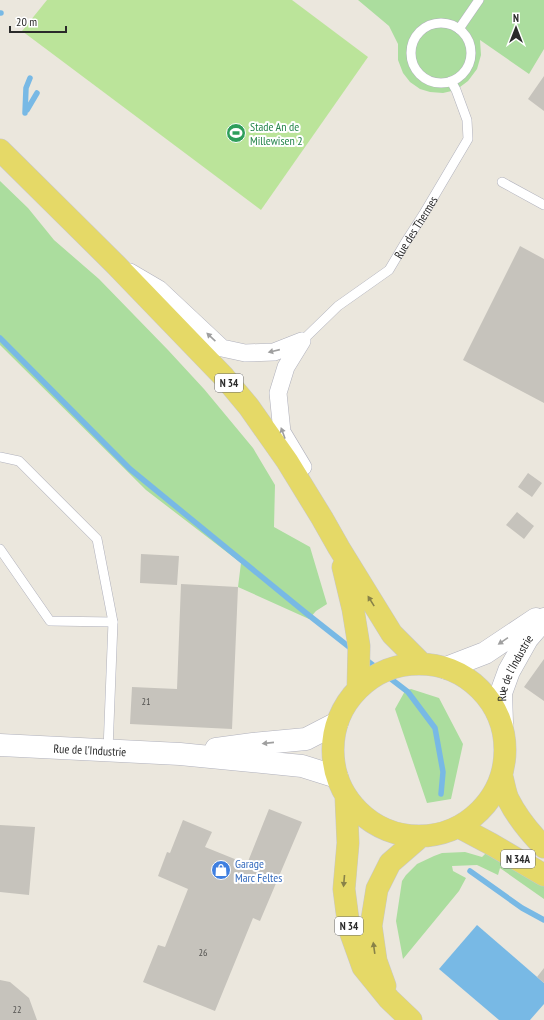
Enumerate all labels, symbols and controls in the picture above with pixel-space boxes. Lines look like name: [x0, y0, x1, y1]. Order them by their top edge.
scale bar: [10, 8, 66, 34]
north arrow: [496, 8, 536, 48]
text: N: [513, 11, 519, 25]
text: 20 m: [16, 14, 37, 29]
place label: Stade An de Millewisen 2: [250, 119, 303, 148]
sports icon: Stade An de Millewisen 2: [225, 122, 247, 144]
street label: Rue des Thermes: [390, 193, 440, 261]
one-way arrow: [206, 332, 216, 342]
one-way arrow: [268, 348, 280, 354]
road number: N 34: [215, 374, 243, 392]
one-way arrow: [280, 426, 286, 438]
one-way arrow: [367, 596, 375, 606]
street label: Rue de l'Industrie: [493, 631, 536, 702]
one-way arrow: [498, 637, 508, 645]
house number: 21: [142, 695, 151, 708]
street label: Rue de l'Industrie: [53, 740, 127, 759]
one-way arrow: [262, 740, 274, 746]
road number: N 34A: [501, 850, 535, 868]
place label: Garage Marc Feltes: [235, 856, 282, 885]
shop icon: Garage Marc Feltes: [210, 859, 232, 881]
one-way arrow: [341, 875, 348, 887]
road number: N 34: [335, 917, 363, 935]
one-way arrow: [371, 942, 378, 954]
house number: 26: [199, 946, 208, 959]
house number: 22: [13, 1003, 22, 1016]

